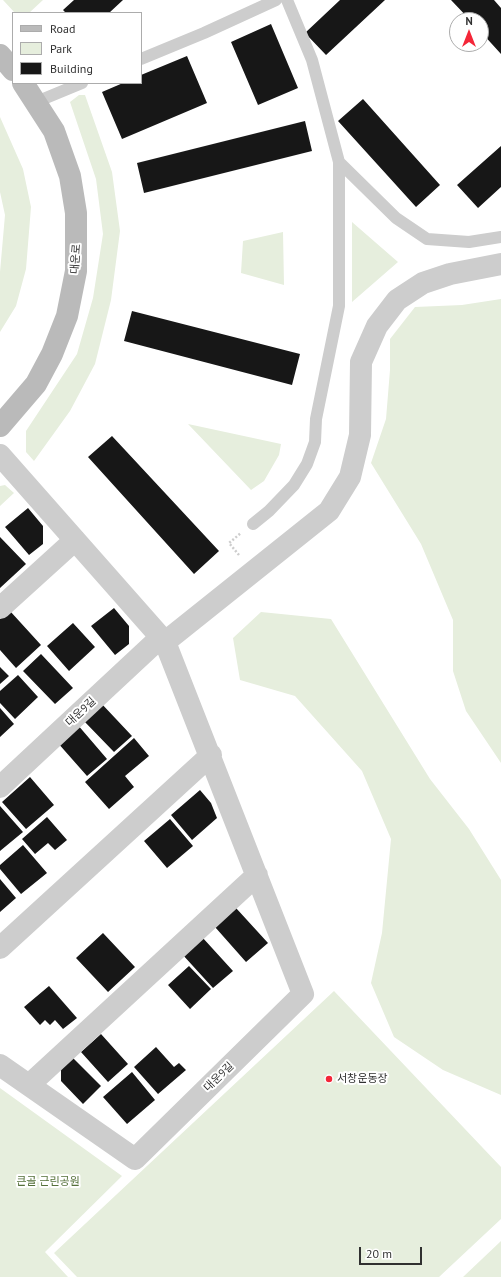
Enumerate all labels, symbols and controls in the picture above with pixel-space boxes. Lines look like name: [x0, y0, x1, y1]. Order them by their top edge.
legend: [12, 12, 142, 84]
north arrow: [449, 12, 489, 52]
text: N: [465, 14, 473, 28]
text: Road: [50, 21, 75, 36]
text: Park: [50, 41, 72, 56]
text: Building: [50, 61, 93, 76]
street label: 대운로: [68, 243, 84, 275]
street label: 대운9길: [63, 695, 99, 729]
street label: 대운9길: [201, 1060, 237, 1094]
place label: 서창운동장: [337, 1072, 388, 1086]
marker: 서창운동장: [324, 1074, 334, 1084]
park label: 큰골 근린공원: [16, 1175, 80, 1189]
scale bar: [361, 1239, 424, 1265]
text: 20 m: [366, 1246, 392, 1261]

